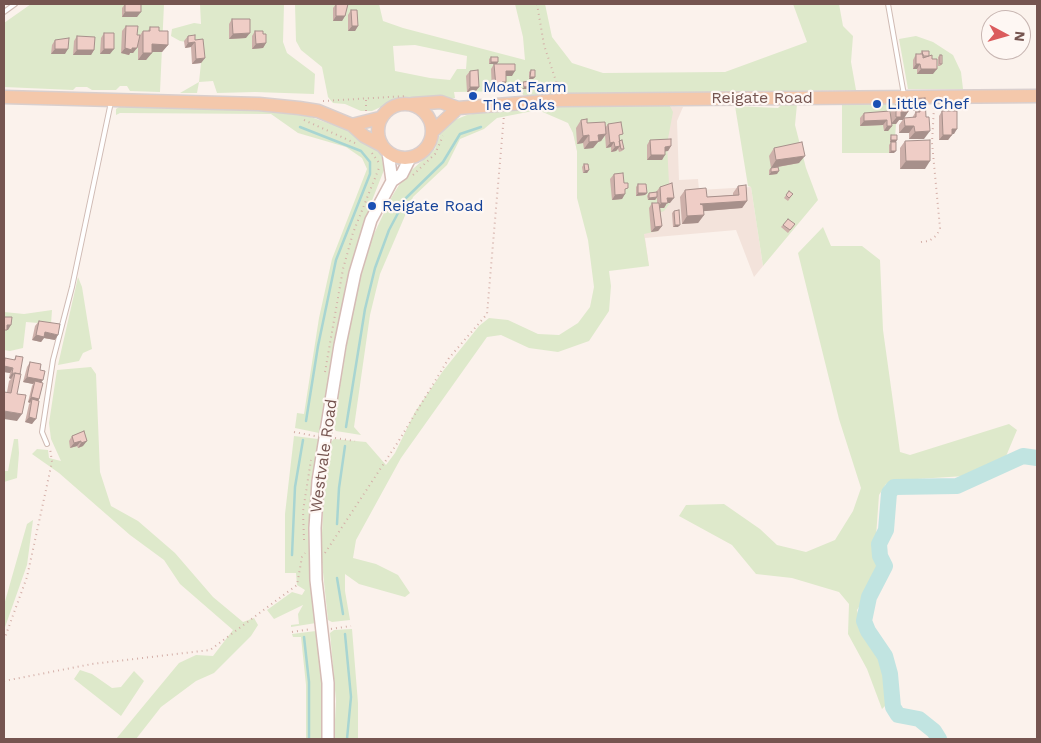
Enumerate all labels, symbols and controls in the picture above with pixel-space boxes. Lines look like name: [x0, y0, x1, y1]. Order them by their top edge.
north arrow: [981, 10, 1031, 60]
text: N: [1011, 30, 1028, 42]
place label: Moat Farm The Oaks: [483, 77, 567, 115]
street label: Reigate Road: [711, 88, 813, 108]
marker: Moat Farm The Oaks: [467, 90, 479, 102]
place label: Little Chef: [887, 94, 969, 114]
marker: Little Chef: [871, 98, 883, 110]
place label: Reigate Road: [382, 196, 484, 216]
marker: Reigate Road: [366, 200, 378, 212]
street label: Westvale Road: [306, 398, 342, 514]

